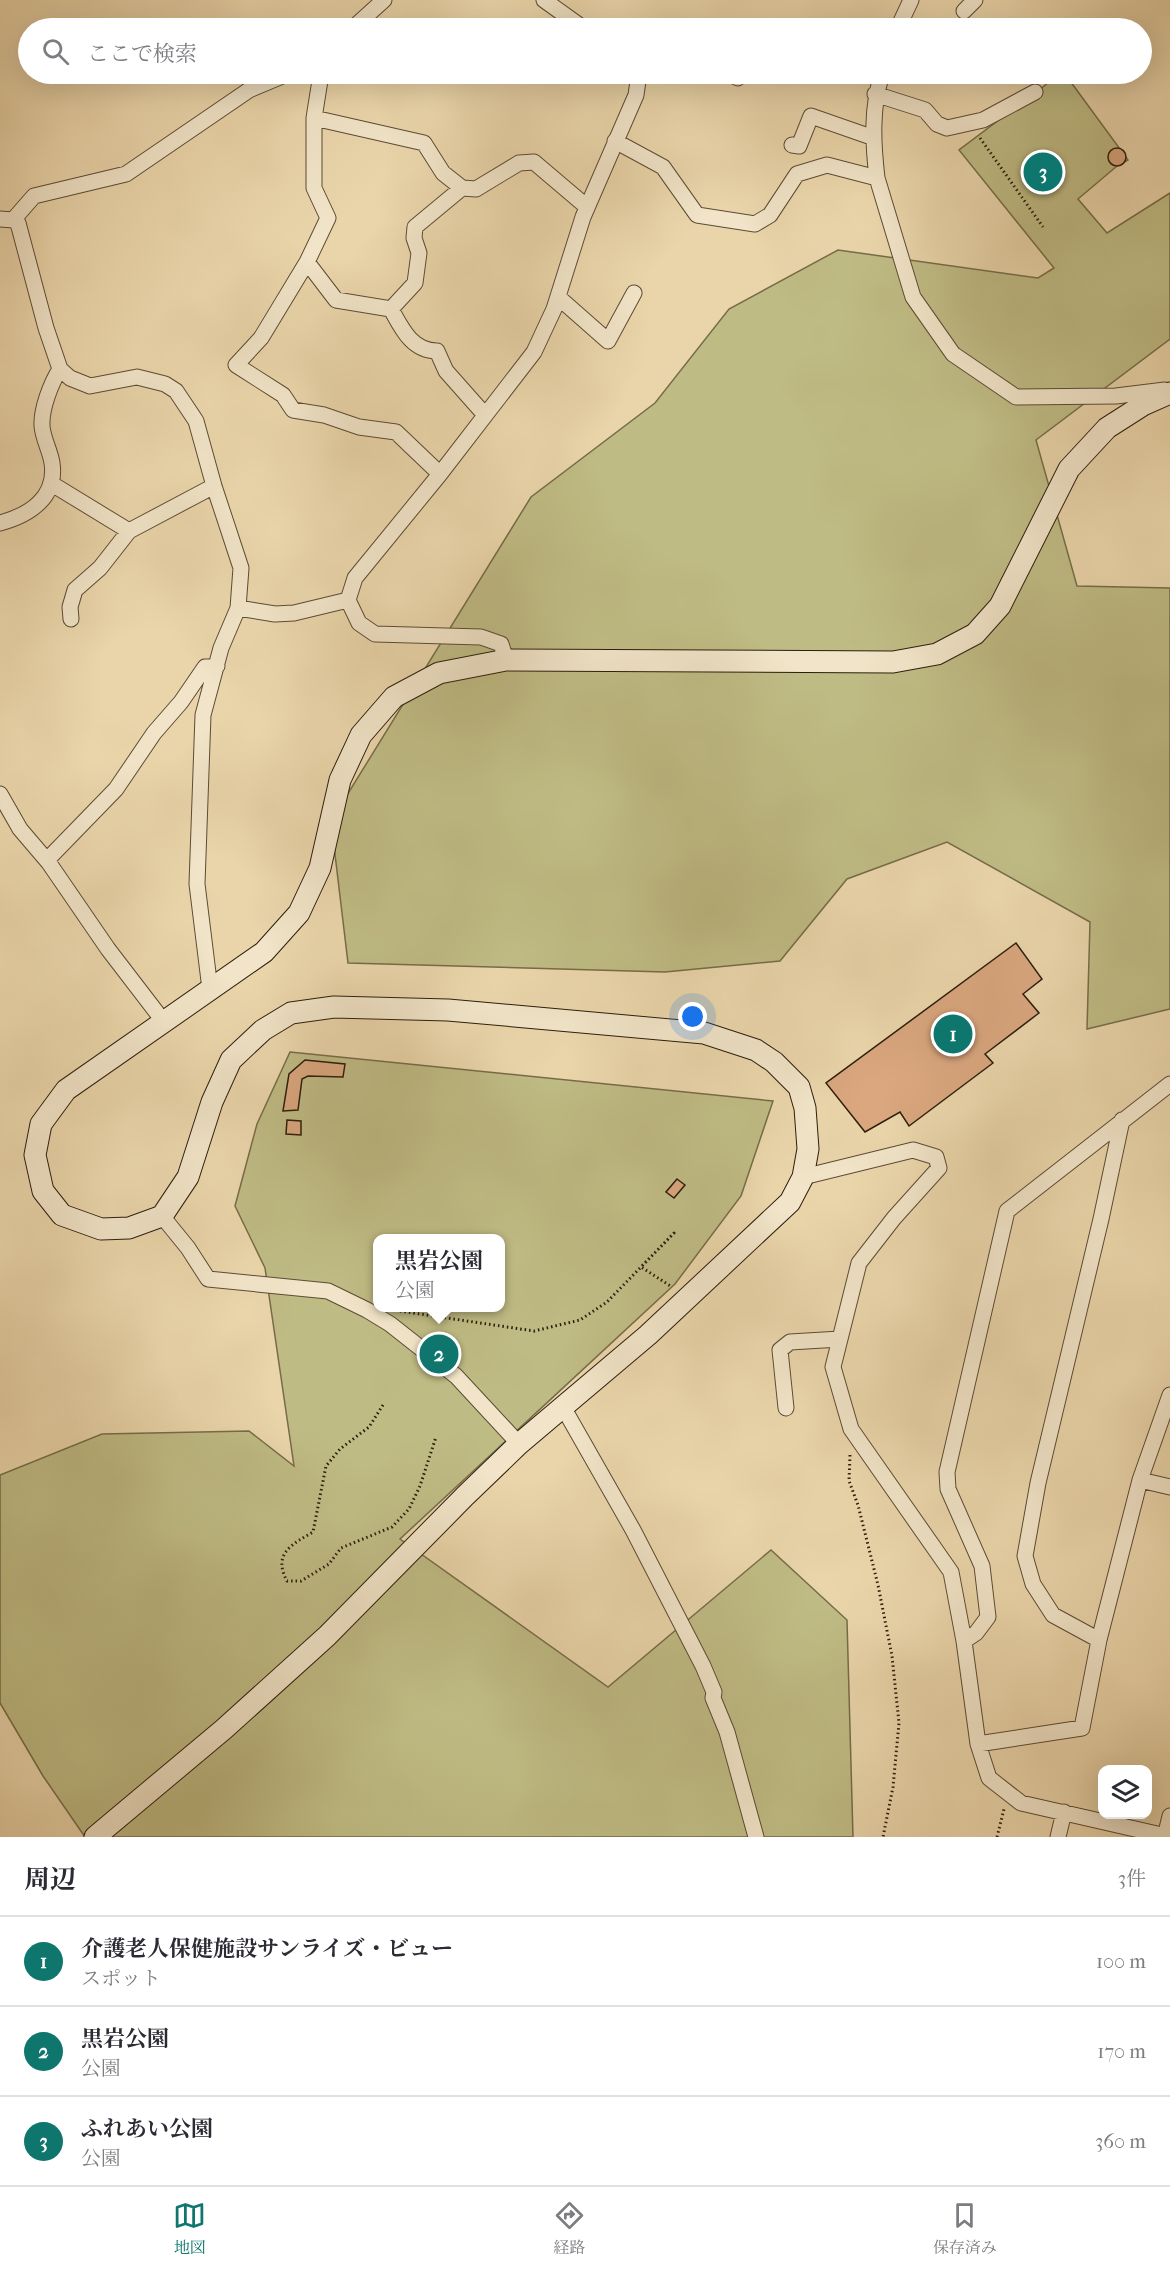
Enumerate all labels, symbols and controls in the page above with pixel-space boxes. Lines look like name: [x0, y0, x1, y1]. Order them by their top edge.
search box: [18, 18, 1152, 84]
icon: search: [39, 35, 72, 68]
text: ここで検索: [87, 41, 197, 67]
pin: 3: [1024, 150, 1062, 195]
your location: [678, 1002, 707, 1031]
pin: 1: [934, 1012, 972, 1056]
popup: [373, 1234, 505, 1312]
text: 黒岩公園: [395, 1248, 483, 1274]
text: 公園: [395, 1279, 435, 1302]
pin: 2: [420, 1332, 458, 1376]
map controls: [1098, 1765, 1152, 1819]
button: layers: [1098, 1765, 1152, 1819]
text: 周辺: [24, 1864, 76, 1895]
text: 3件: [1118, 1867, 1146, 1890]
text: 介護老人保健施設サンライズ・ビュー: [81, 1936, 453, 1962]
text: 1: [40, 1950, 47, 1973]
text: 100 m: [1096, 1950, 1146, 1973]
text: スポット: [81, 1967, 161, 1990]
text: 黒岩公園: [81, 2026, 169, 2052]
text: 2: [38, 2040, 49, 2063]
text: 170 m: [1097, 2040, 1146, 2063]
text: 公園: [81, 2057, 121, 2080]
text: ふれあい公園: [81, 2116, 213, 2142]
text: 3: [39, 2130, 48, 2153]
text: 360 m: [1095, 2130, 1146, 2153]
text: 公園: [81, 2147, 121, 2170]
tab: 地図: [173, 2199, 206, 2258]
tab: 経路: [553, 2199, 586, 2258]
tab: 保存済み: [933, 2199, 997, 2258]

